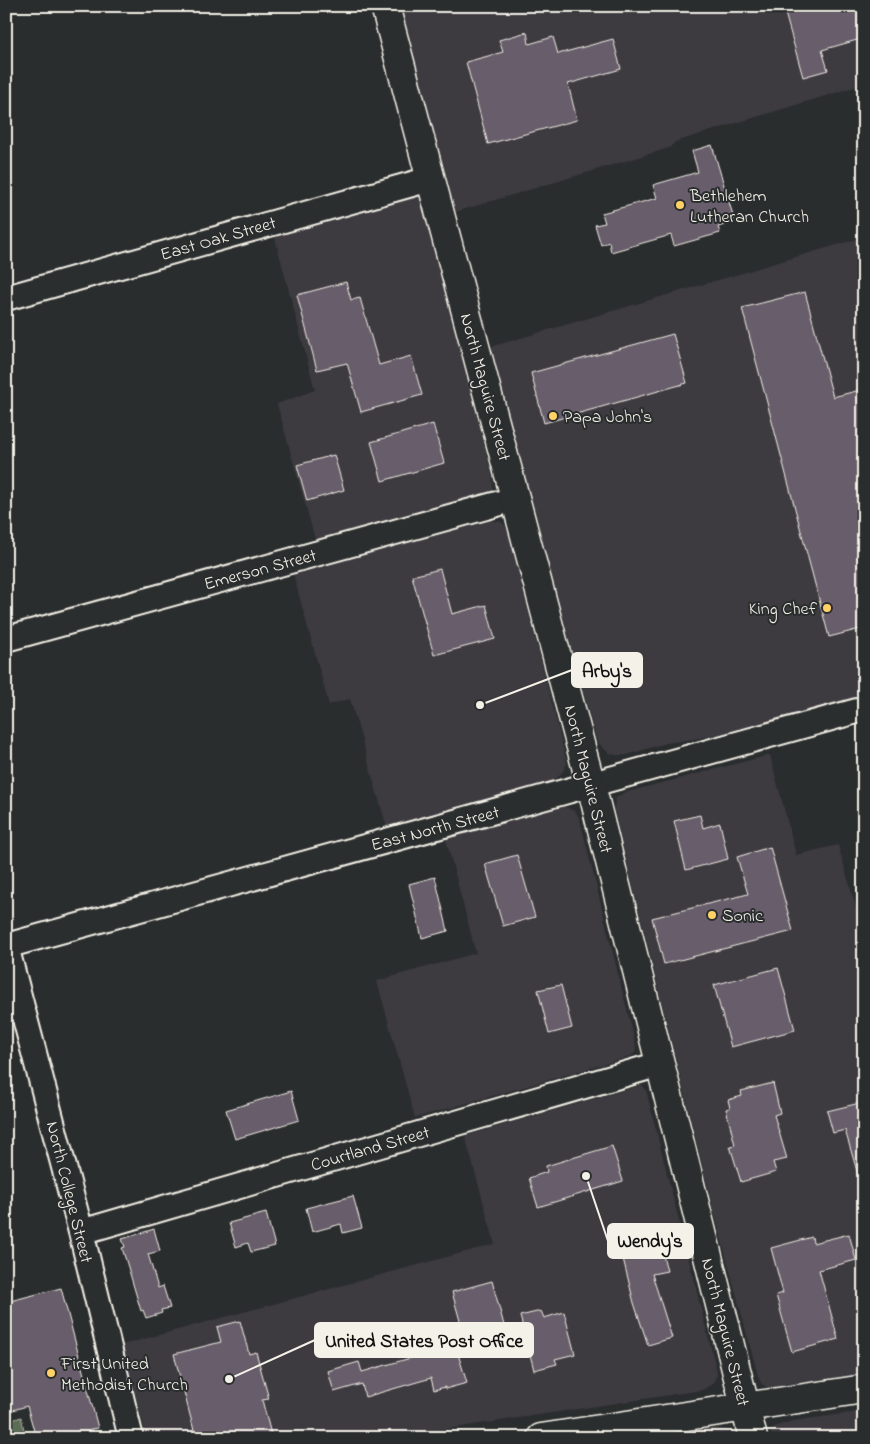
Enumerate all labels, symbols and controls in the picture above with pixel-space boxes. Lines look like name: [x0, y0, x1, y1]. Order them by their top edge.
place label: Bethlehem Lutheran Church: [689, 184, 809, 231]
marker: Bethlehem Lutheran Church: [674, 199, 686, 211]
street label: East Oak Street: [157, 211, 280, 269]
street label: North Maguire Street: [451, 311, 516, 465]
place label: Papa John's: [563, 405, 652, 431]
marker: Papa John's: [547, 410, 559, 422]
street label: Emerson Street: [201, 543, 320, 598]
place label: King Chef: [749, 597, 818, 624]
marker: King Chef: [821, 602, 833, 614]
callout: Arby's: [572, 653, 642, 687]
text: Arby's: [582, 659, 632, 688]
street label: North Maguire Street: [555, 703, 618, 857]
street label: East North Street: [368, 800, 503, 860]
place label: Sonic: [722, 904, 763, 930]
marker: Sonic: [706, 909, 718, 921]
street label: North College Street: [37, 1119, 98, 1266]
street label: Courtland Street: [308, 1121, 433, 1179]
callout: Wendy's: [608, 1224, 693, 1258]
text: Wendy's: [617, 1229, 683, 1258]
street label: North Maguire Street: [692, 1256, 755, 1410]
callout: United States Post Office: [315, 1323, 533, 1357]
text: United States Post Office: [325, 1329, 523, 1356]
place label: First United Methodist Church: [60, 1352, 188, 1399]
marker: First United Methodist Church: [45, 1367, 57, 1379]

